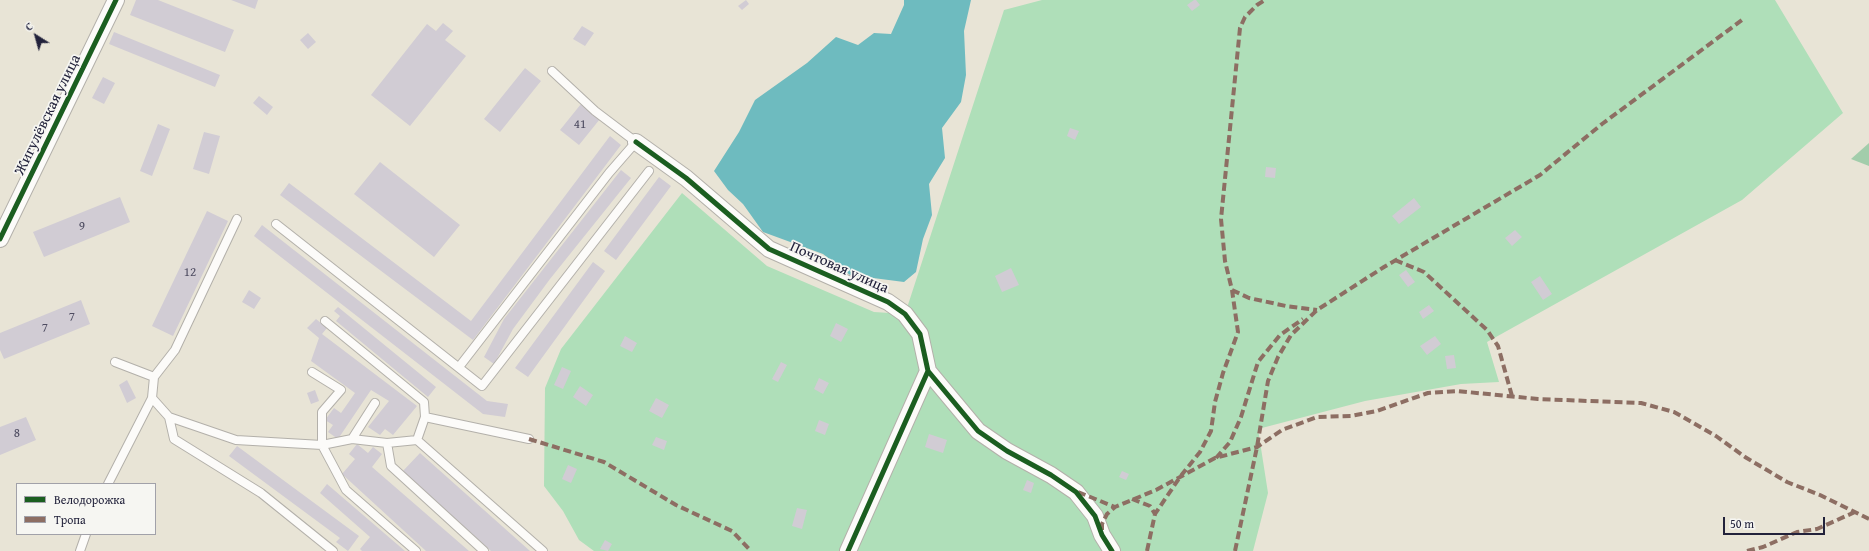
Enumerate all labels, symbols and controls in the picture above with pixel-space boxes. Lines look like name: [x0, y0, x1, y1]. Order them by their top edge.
north arrow: [16, 16, 56, 56]
text: С: [21, 18, 36, 35]
street label: Жигулёвская улица: [11, 52, 85, 178]
house number: 41: [574, 117, 586, 133]
house number: 9: [79, 219, 85, 235]
street label: Почтовая улица: [787, 238, 891, 298]
house number: 12: [184, 265, 196, 281]
house number: 7: [69, 310, 75, 326]
house number: 7: [42, 321, 48, 337]
house number: 8: [14, 426, 20, 442]
legend: [16, 483, 156, 535]
text: Велодорожка: [54, 491, 125, 508]
scale bar: [1725, 509, 1827, 535]
text: Тропа: [54, 511, 86, 528]
text: 50 m: [1730, 515, 1754, 532]

